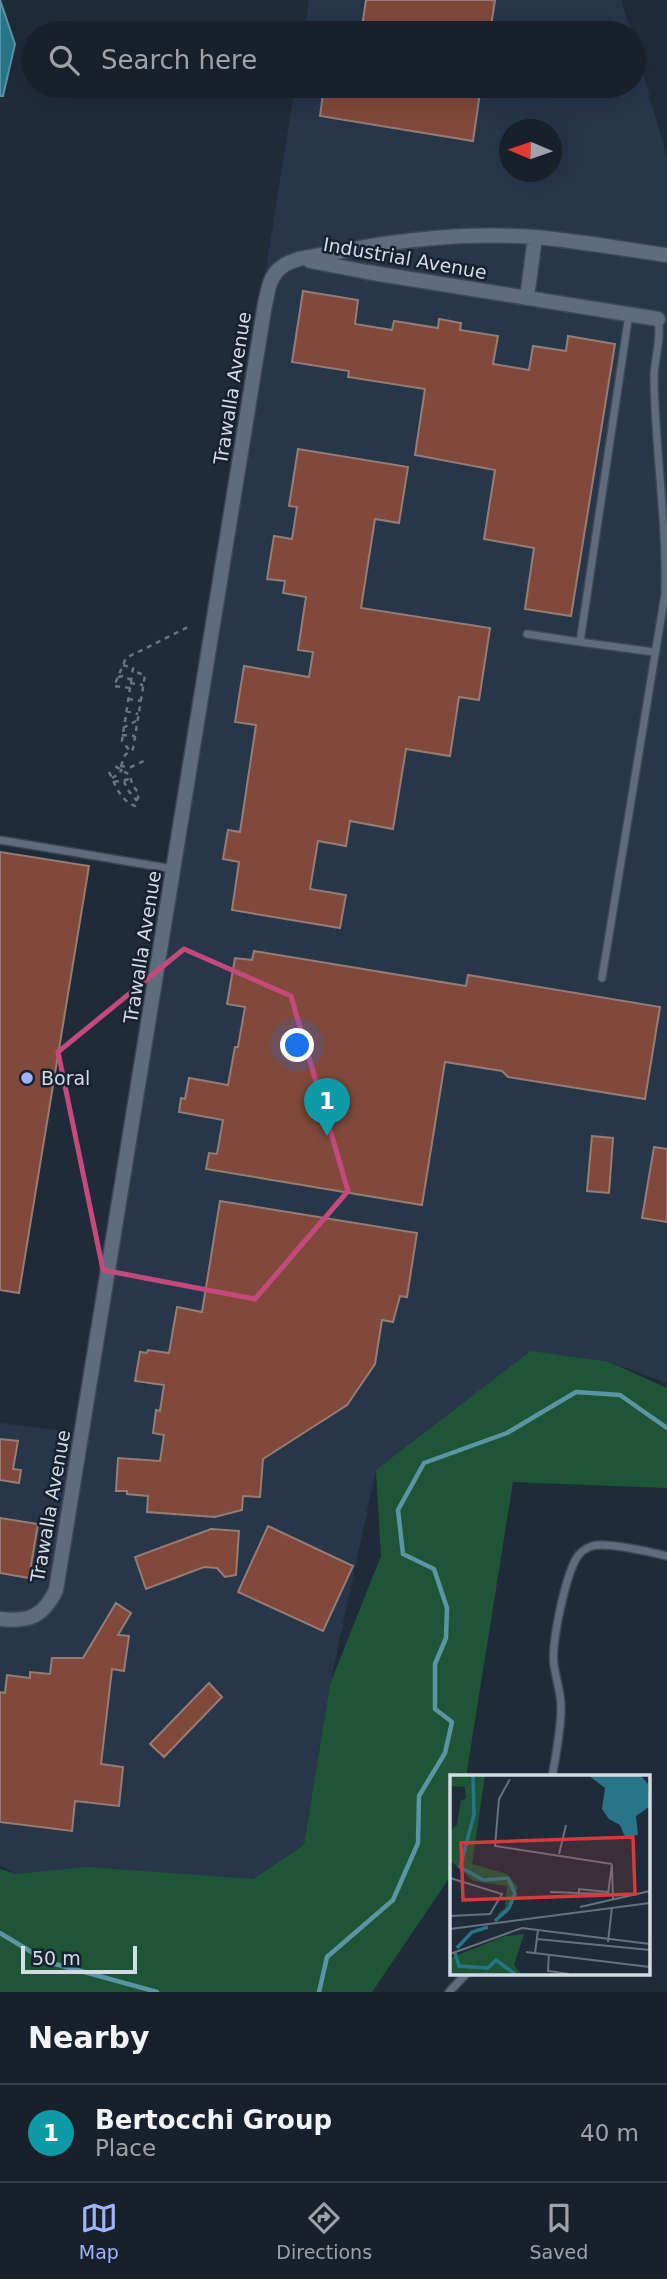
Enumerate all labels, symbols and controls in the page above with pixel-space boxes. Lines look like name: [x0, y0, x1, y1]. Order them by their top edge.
search box: [21, 21, 646, 98]
icon: search: [45, 41, 83, 79]
text: Search here: [101, 45, 257, 75]
north arrow: [499, 119, 562, 182]
street label: Industrial Avenue: [321, 233, 489, 283]
street label: Trawalla Avenue: [209, 310, 255, 467]
street label: Trawalla Avenue: [119, 869, 165, 1026]
your location: [280, 1028, 314, 1062]
place label: Boral: [41, 1067, 90, 1089]
marker: Boral: [19, 1070, 35, 1086]
pin: 1: [304, 1078, 350, 1136]
street label: Trawalla Avenue: [26, 1428, 74, 1585]
inset map: [450, 1775, 650, 1974]
scale bar: [21, 1943, 136, 1975]
text: 50 m: [32, 1947, 81, 1969]
text: Nearby: [28, 2020, 150, 2055]
text: Bertocchi Group: [95, 2105, 332, 2135]
text: 1: [43, 2120, 59, 2146]
text: 40 m: [580, 2120, 639, 2146]
text: Place: [95, 2135, 156, 2161]
tab: Map: [79, 2199, 119, 2263]
tab: Directions: [276, 2199, 372, 2263]
tab: Saved: [530, 2199, 588, 2263]

